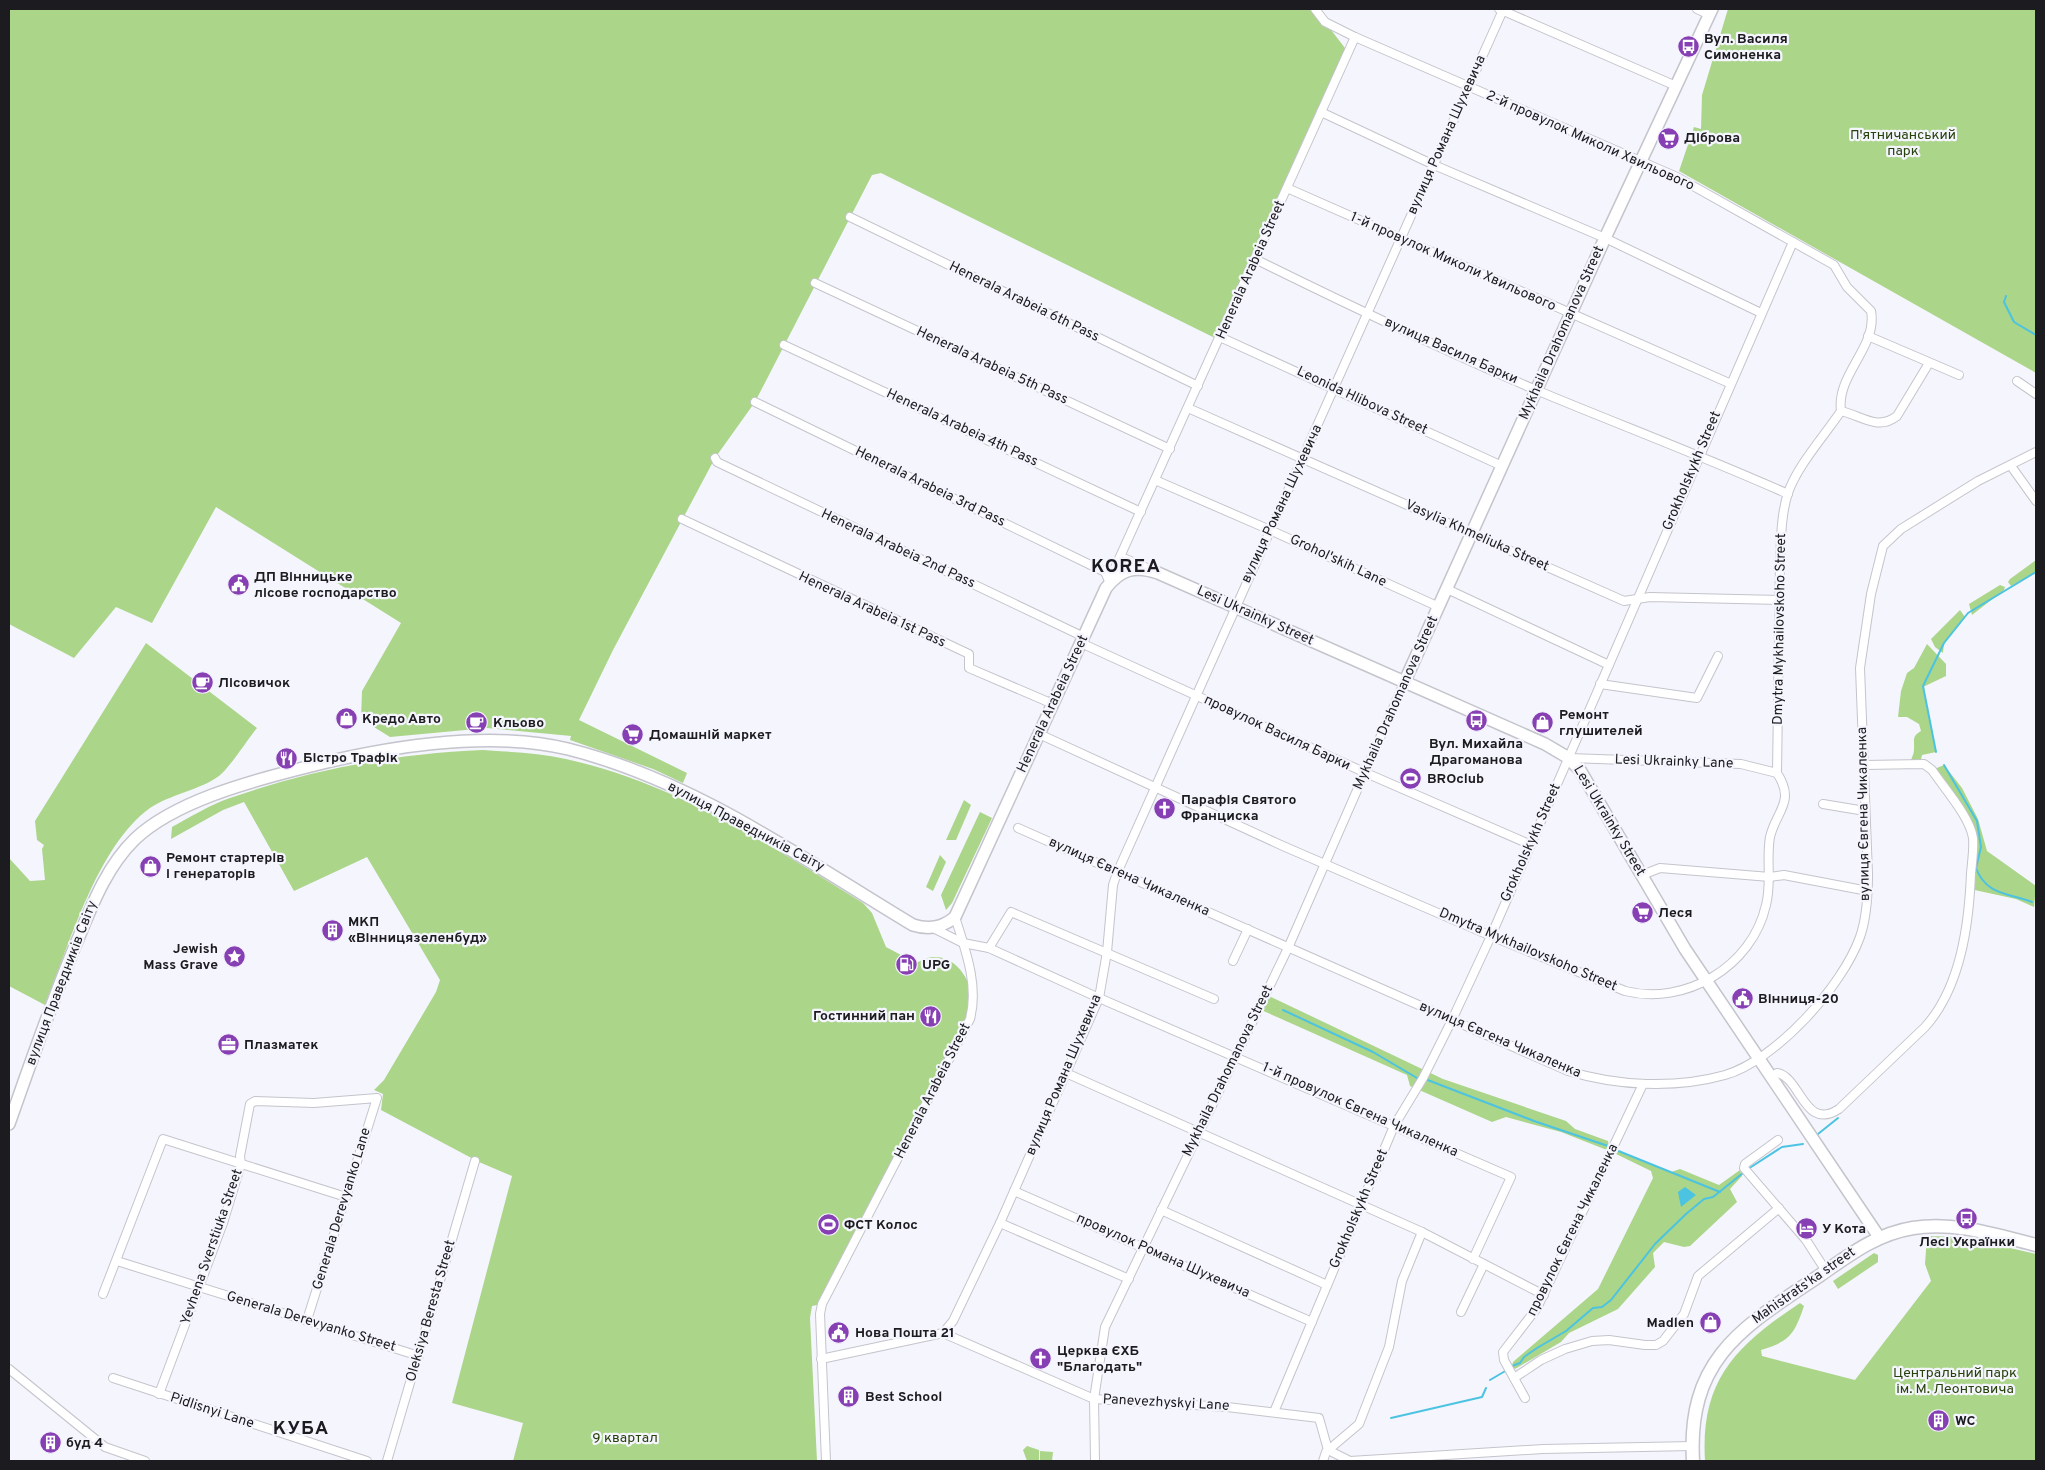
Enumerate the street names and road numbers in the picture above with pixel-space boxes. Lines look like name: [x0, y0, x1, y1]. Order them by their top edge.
street label: вулиця Романа Шухевича: [1404, 53, 1490, 217]
street label: 2-й провулок Миколи Хвильового: [1483, 87, 1697, 195]
street label: Henerala Arabeia Street: [1213, 198, 1289, 342]
street label: 1-й провулок Миколи Хвильового: [1348, 209, 1559, 315]
street label: Mykhaila Drahomanova Street: [1516, 243, 1608, 423]
street label: Henerala Arabeia 6th Pass: [946, 258, 1102, 346]
street label: вулиця Василя Барки: [1382, 314, 1520, 388]
street label: Henerala Arabeia 5th Pass: [913, 323, 1071, 409]
street label: Leonida Hlibova Street: [1294, 363, 1430, 439]
street label: Henerala Arabeia 4th Pass: [883, 385, 1041, 471]
street label: Grokholskykh Street: [1659, 409, 1725, 533]
street label: вулиця Романа Шухевича: [1238, 422, 1326, 586]
street label: Henerala Arabeia 3rd Pass: [852, 443, 1008, 531]
street label: Vasylia Khmeliuka Street: [1403, 497, 1551, 575]
street label: Henerala Arabeia 2nd Pass: [818, 506, 978, 592]
street label: Grohol'skih Lane: [1287, 531, 1389, 591]
street label: Dmytra Mykhailovskoho Street: [1770, 533, 1790, 725]
street label: Henerala Arabeia 1st Pass: [796, 568, 948, 652]
street label: Lesi Ukrainky Street: [1194, 583, 1316, 649]
street label: Mykhaila Drahomanova Street: [1350, 613, 1442, 793]
street label: Henerala Arabeia Street: [1014, 632, 1092, 776]
street label: провулок Василя Барки: [1201, 692, 1353, 774]
street label: вулиця Євгена Чикаленка: [1854, 727, 1874, 901]
street label: Lesi Ukrainky Lane: [1614, 751, 1734, 773]
street label: Lesi Ukrainky Street: [1569, 763, 1649, 879]
street label: вулиця Праведників Світу: [665, 778, 827, 876]
street label: Grokholskykh Street: [1497, 781, 1565, 905]
street label: вулиця Євгена Чикаленка: [1046, 834, 1212, 920]
street label: вулиця Праведників Світу: [23, 898, 101, 1068]
street label: Dmytra Mykhailovskoho Street: [1436, 905, 1620, 995]
street label: Mykhaila Drahomanova Street: [1179, 982, 1277, 1160]
street label: вулиця Романа Шухевича: [1022, 992, 1106, 1158]
street label: вулиця Євгена Чикаленка: [1416, 998, 1584, 1082]
street label: Henerala Arabeia Street: [891, 1020, 975, 1162]
street label: 1-й провулок Євгена Чикаленка: [1259, 1059, 1461, 1161]
street label: Generala Derevyanko Lane: [309, 1126, 375, 1292]
street label: провулок Євгена Чикаленка: [1524, 1141, 1622, 1319]
street label: Grokholskykh Street: [1326, 1147, 1392, 1271]
street label: Yevhena Sverstiuka Street: [177, 1167, 247, 1327]
street label: провулок Романа Шухевича: [1074, 1210, 1252, 1302]
street label: Oleksiya Beresta Street: [403, 1238, 459, 1384]
street label: Mahistrats'ka street: [1749, 1244, 1859, 1328]
street label: Generala Derevyanko Street: [224, 1288, 398, 1356]
street label: Pidlisnyi Lane: [168, 1389, 256, 1433]
street label: Panevezhyskyi Lane: [1102, 1391, 1230, 1415]

